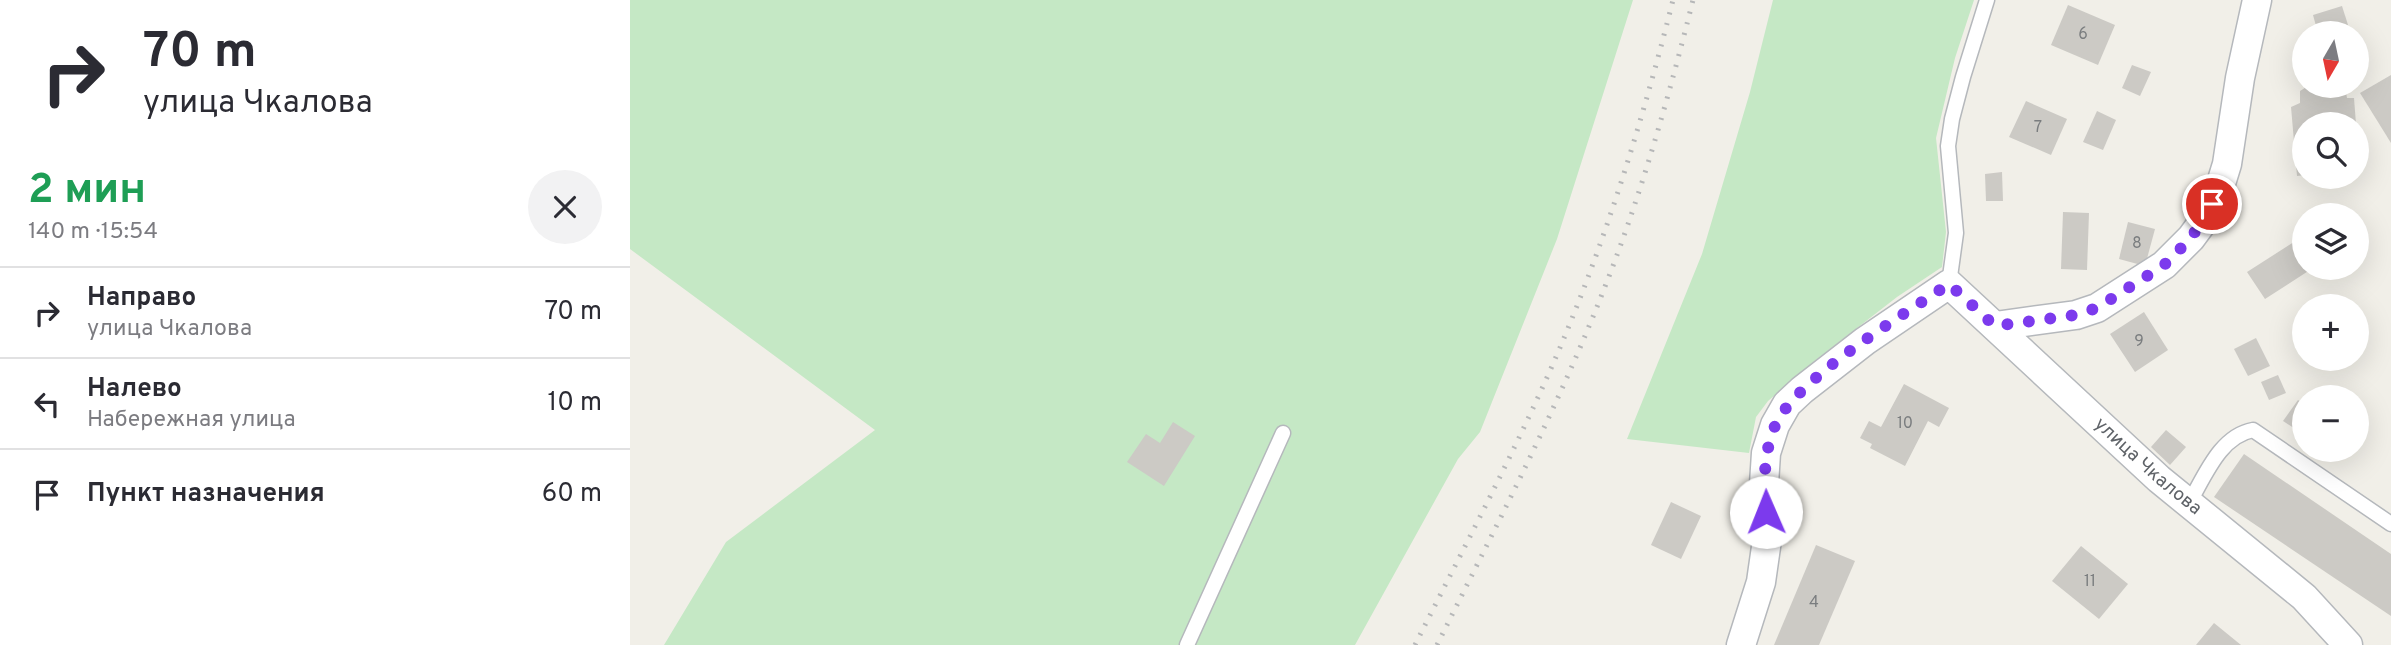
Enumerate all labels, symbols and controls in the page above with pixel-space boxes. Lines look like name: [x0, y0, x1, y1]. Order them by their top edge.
north arrow: [2292, 21, 2370, 98]
map controls: [2292, 21, 2369, 462]
text: 70 m: [143, 23, 257, 85]
house number: 6: [2078, 25, 2088, 45]
icon: right: [28, 28, 119, 119]
text: улица Чкалова: [143, 84, 373, 124]
button: search: [2292, 112, 2369, 189]
house number: 7: [2034, 118, 2042, 138]
text: 2 мин: [28, 165, 146, 218]
button: close: [528, 170, 602, 244]
pin: [2182, 174, 2242, 234]
icon: arrive: [2193, 185, 2231, 223]
button: layers: [2292, 203, 2369, 280]
text: 140 m · 15:54: [28, 218, 158, 247]
house number: 8: [2132, 234, 2142, 254]
text: Направо: [87, 282, 196, 315]
icon: right: [28, 294, 66, 332]
button: +: [2292, 294, 2369, 371]
text: 70 m: [544, 296, 602, 329]
text: улица Чкалова: [87, 315, 252, 344]
house number: 9: [2134, 332, 2144, 352]
text: Налево: [87, 373, 182, 406]
icon: left: [28, 385, 66, 423]
button: −: [2292, 385, 2369, 462]
text: 10 m: [547, 387, 602, 420]
text: Набережная улица: [87, 406, 296, 435]
street label: улица Чкалова: [2089, 412, 2207, 521]
house number: 10: [1897, 414, 1913, 434]
position arrow: [1729, 475, 1803, 549]
icon: arrive: [28, 476, 66, 514]
text: Пункт назначения: [87, 478, 325, 511]
text: 60 m: [542, 478, 602, 511]
house number: 11: [2084, 572, 2096, 592]
house number: 4: [1809, 593, 1819, 613]

